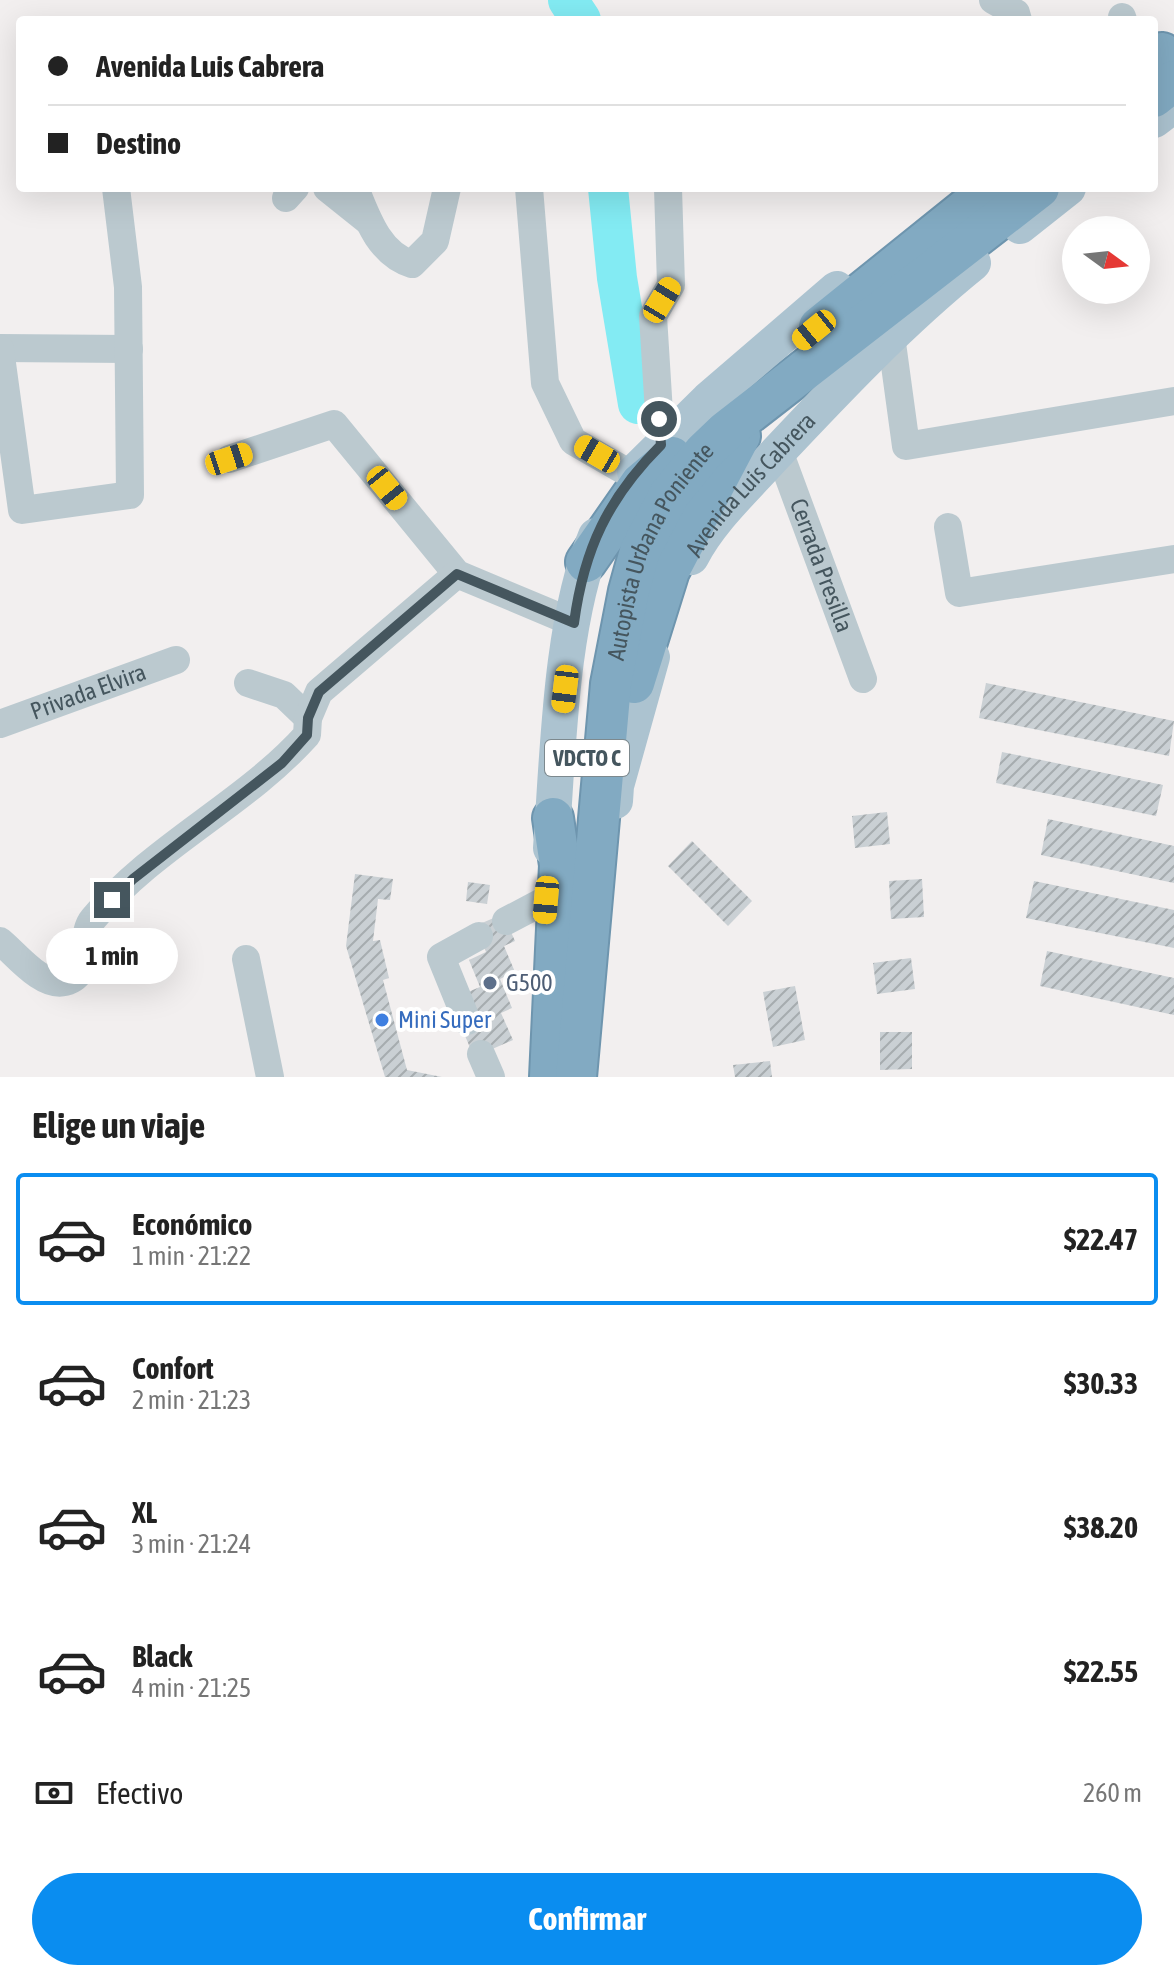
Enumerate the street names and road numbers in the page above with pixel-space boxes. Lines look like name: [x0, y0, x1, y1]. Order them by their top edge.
street label: Avenida Luis Cabrera: [680, 407, 821, 561]
street label: Autopista Urbana Poniente: [602, 436, 719, 663]
street label: Cerrada Presilla: [785, 495, 859, 636]
street label: Privada Elvira: [27, 658, 149, 725]
road number: VDCTO C: [545, 740, 629, 776]

